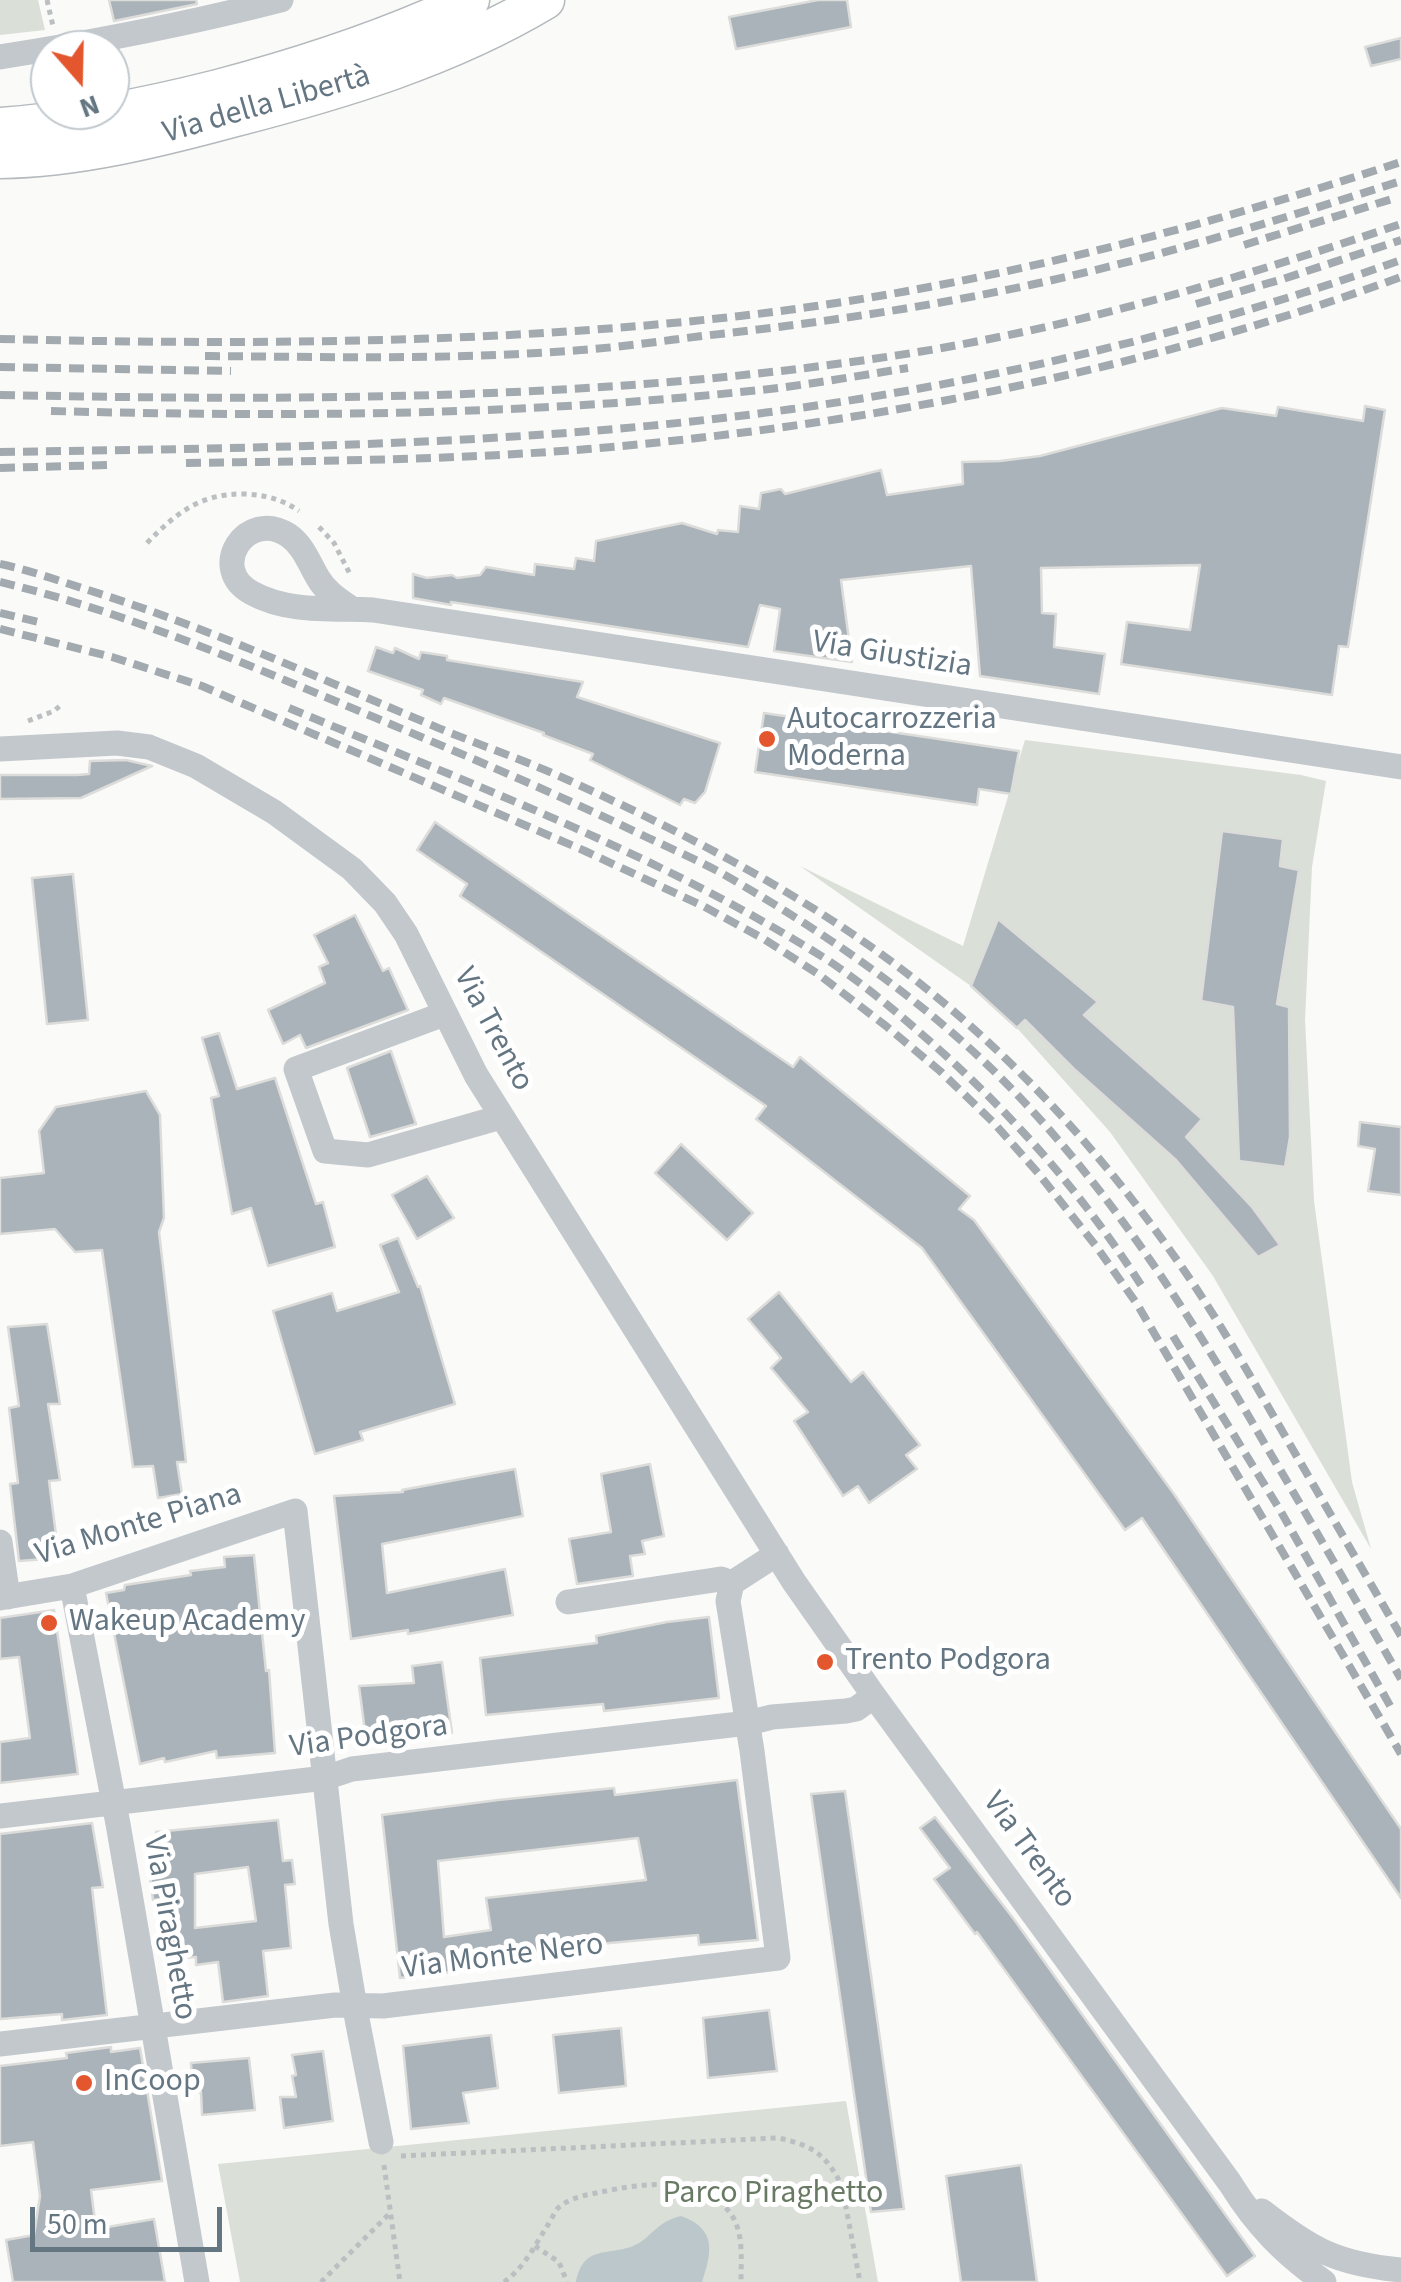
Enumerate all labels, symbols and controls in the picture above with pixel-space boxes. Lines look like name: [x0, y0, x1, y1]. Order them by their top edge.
north arrow: [30, 30, 130, 130]
street label: Via della Libertà: [159, 58, 375, 154]
text: N: [74, 84, 105, 128]
street label: Via Giustizia: [810, 624, 974, 688]
place label: Autocarrozzeria Moderna: [787, 702, 997, 777]
marker: Autocarrozzeria Moderna: [756, 728, 778, 750]
street label: Via Trento: [443, 962, 541, 1098]
street label: Via Monte Piana: [31, 1476, 247, 1576]
place label: Wakeup Academy: [69, 1604, 305, 1642]
marker: Wakeup Academy: [38, 1612, 60, 1634]
place label: Trento Podgora: [845, 1643, 1051, 1681]
marker: Trento Podgora: [814, 1651, 836, 1673]
street label: Via Podgora: [288, 1708, 450, 1768]
street label: Via Trento: [973, 1785, 1083, 1917]
street label: Via Piraghetto: [133, 1833, 203, 2023]
street label: Via Monte Nero: [400, 1927, 606, 1989]
place label: InCoop: [104, 2064, 201, 2102]
marker: InCoop: [73, 2072, 95, 2094]
park label: Parco Piraghetto: [663, 2176, 883, 2214]
scale bar: [35, 2187, 228, 2249]
text: 50 m: [47, 2203, 108, 2246]

